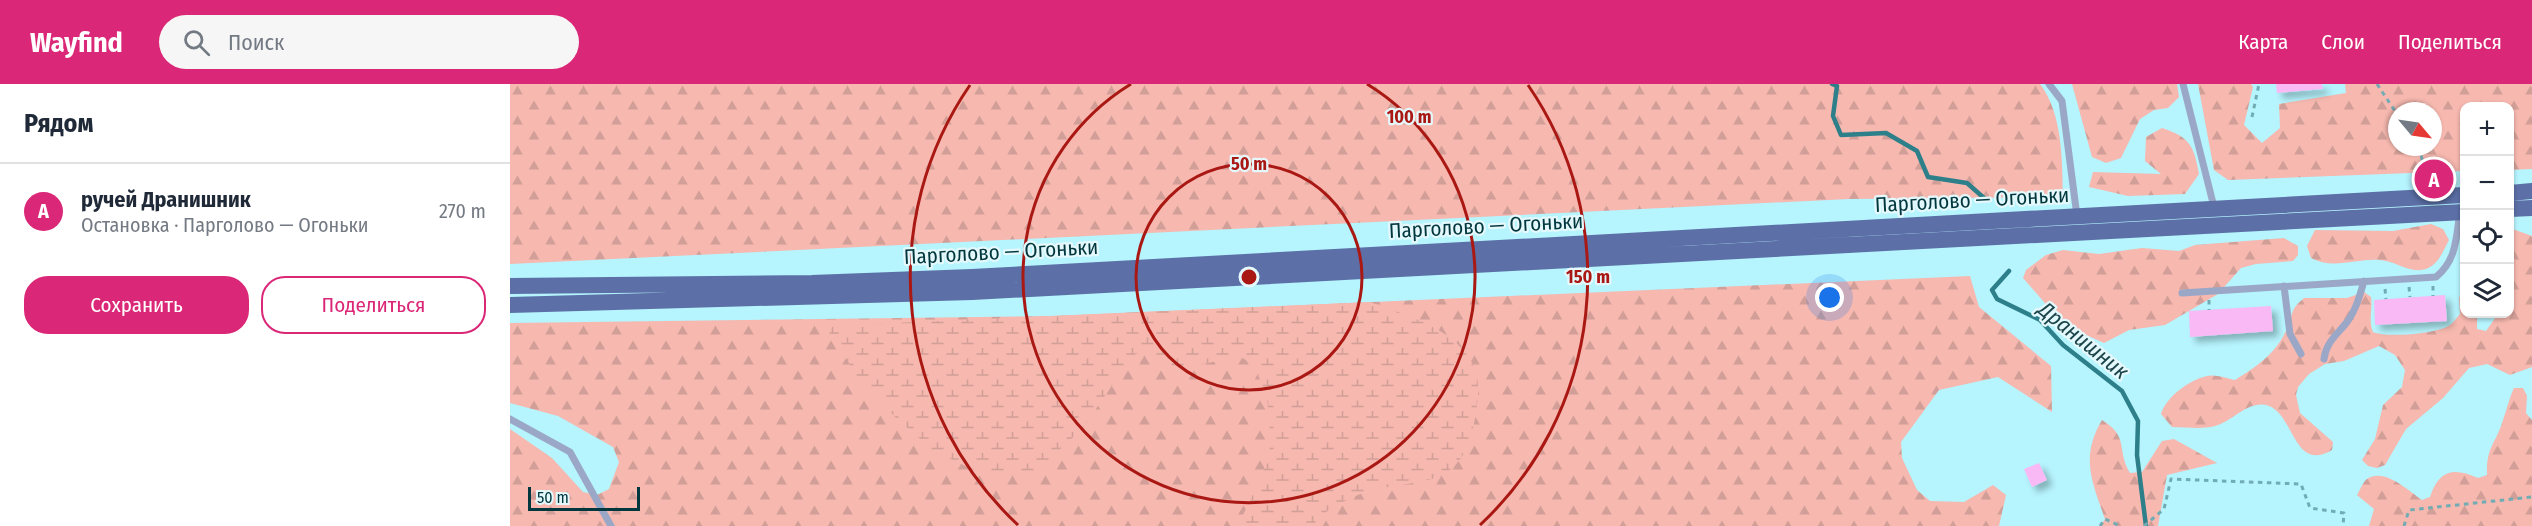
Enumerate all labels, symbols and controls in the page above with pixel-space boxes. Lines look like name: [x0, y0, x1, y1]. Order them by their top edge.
search box: [159, 15, 579, 69]
text: Wayfind: [30, 26, 123, 59]
icon: search: [180, 26, 213, 59]
text: Поиск: [228, 29, 284, 56]
text: Карта: [2238, 29, 2288, 55]
text: Слои: [2321, 29, 2365, 55]
text: Поделиться: [2398, 29, 2502, 55]
north arrow: [2388, 102, 2442, 156]
map controls: [2460, 102, 2514, 318]
button: +: [2460, 102, 2514, 156]
text: 100 m: [1387, 106, 1431, 128]
text: Рядом: [24, 108, 93, 139]
text: 50 m: [1231, 153, 1267, 175]
pin: A: [2414, 156, 2454, 202]
button: −: [2460, 156, 2514, 210]
street label: Парголово — Огоньки: [1874, 182, 2070, 218]
text: ручей Дранишник: [81, 186, 251, 213]
text: A: [38, 199, 49, 223]
text: 270 m: [439, 199, 486, 223]
street label: Парголово — Огоньки: [1388, 208, 1584, 244]
button: locate: [2460, 210, 2514, 264]
text: Остановка · Парголово — Огоньки: [81, 213, 369, 237]
street label: Парголово — Огоньки: [903, 234, 1099, 270]
button: layers: [2460, 264, 2514, 318]
text: 150 m: [1566, 266, 1610, 288]
centre of rings: [1239, 267, 1259, 287]
button: Сохранить: [24, 276, 249, 334]
button: Поделиться: [261, 276, 486, 334]
your location: [1815, 283, 1844, 312]
water label: Дранишник: [2031, 294, 2135, 385]
scale bar: [528, 484, 640, 512]
text: 50 m: [537, 488, 569, 507]

